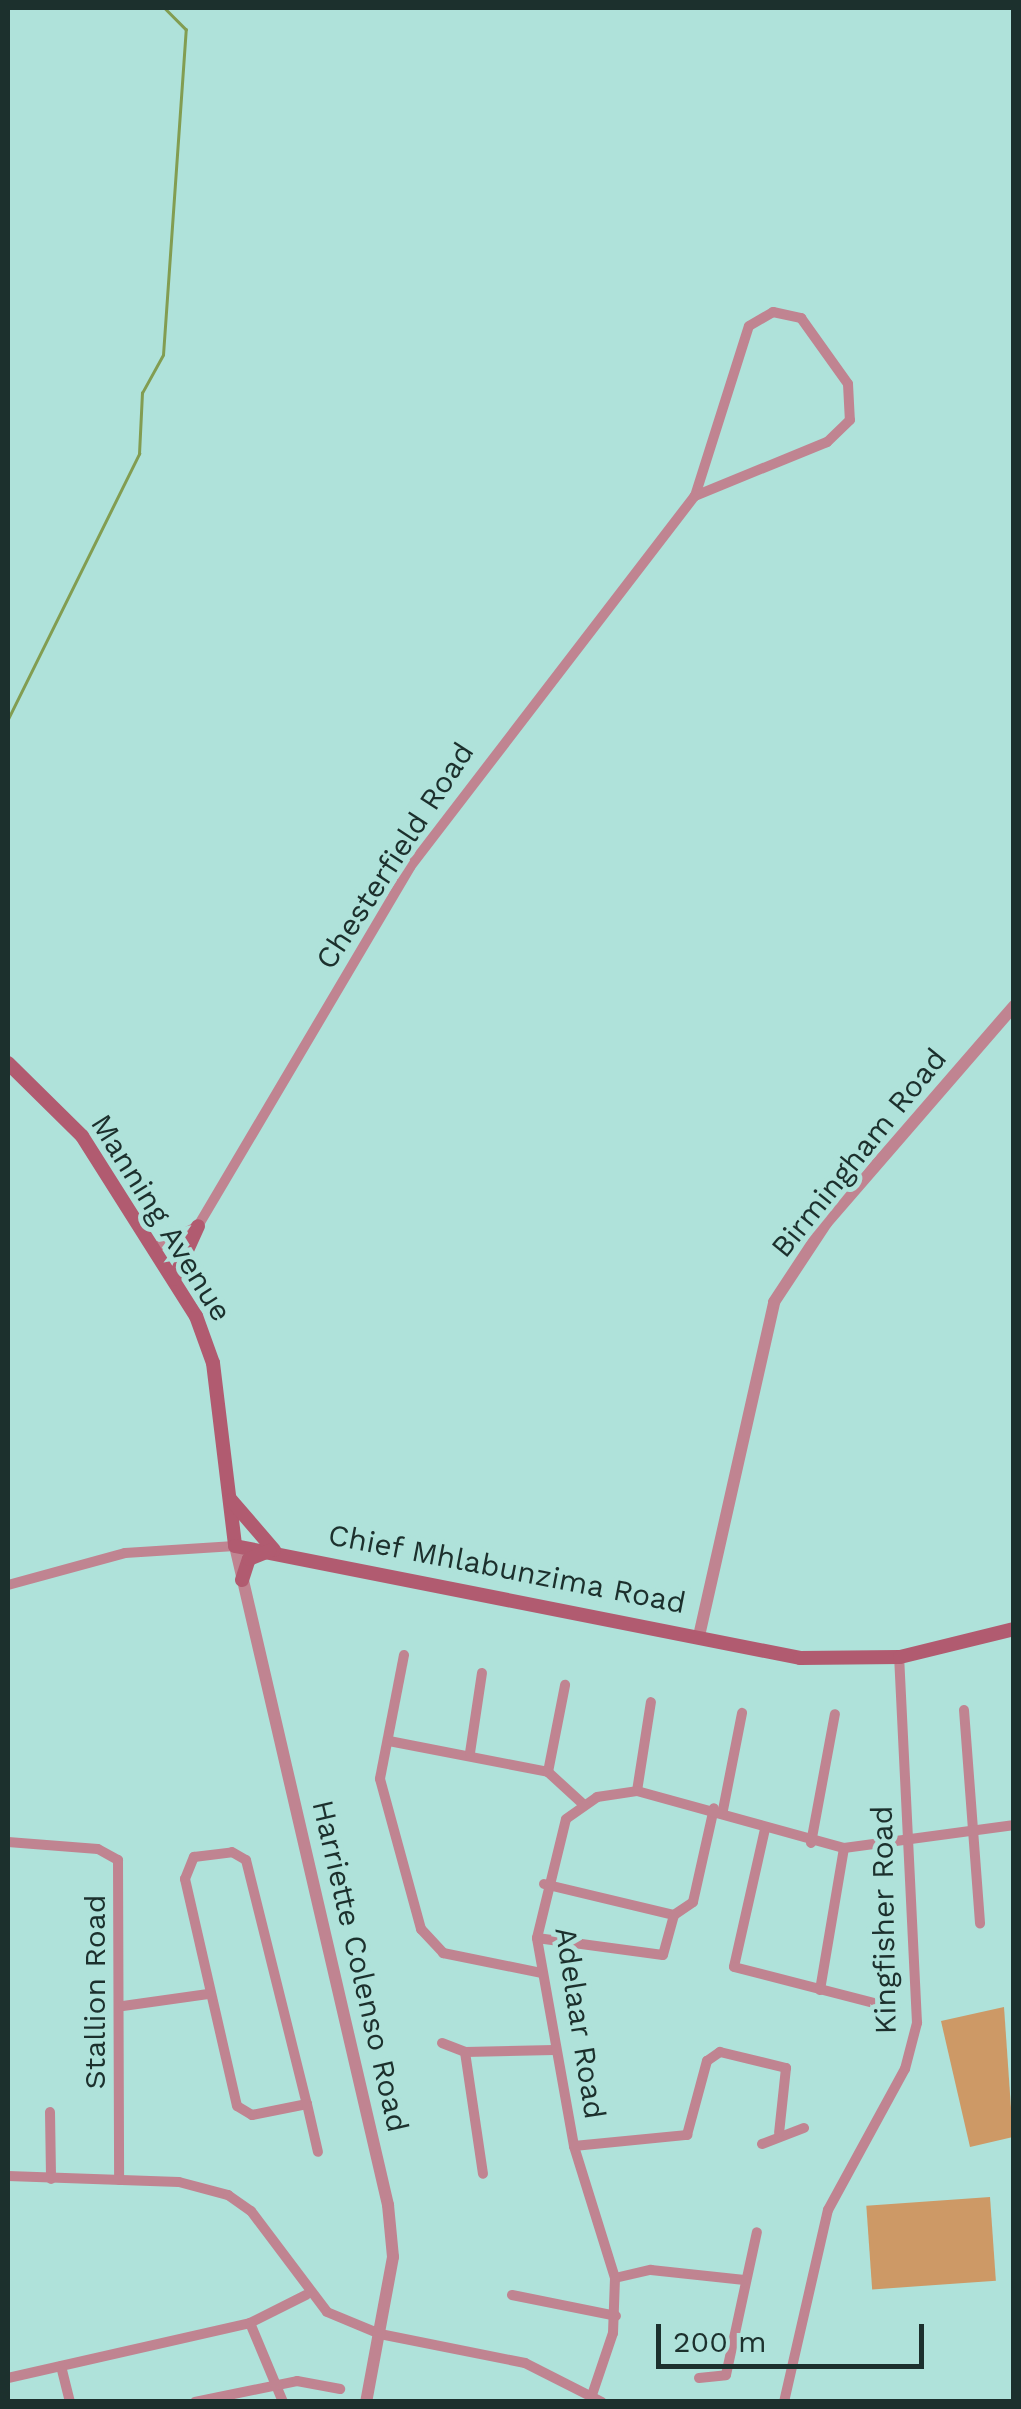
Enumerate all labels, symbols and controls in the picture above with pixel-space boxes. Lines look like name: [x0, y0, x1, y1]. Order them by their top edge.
street label: Chesterfield Road: [308, 736, 482, 976]
street label: Birmingham Road: [764, 1041, 954, 1265]
street label: Manning Avenue: [83, 1107, 239, 1329]
street label: Chief Mhlabunzima Road: [324, 1516, 690, 1622]
street label: Harriette Colenso Road: [304, 1796, 416, 2136]
street label: Kingfisher Road: [864, 1805, 904, 2035]
street label: Stallion Road: [77, 1894, 113, 2090]
street label: Adelaar Road: [547, 1924, 613, 2122]
scale bar: [661, 2304, 928, 2366]
text: 200 m: [673, 2324, 767, 2359]

